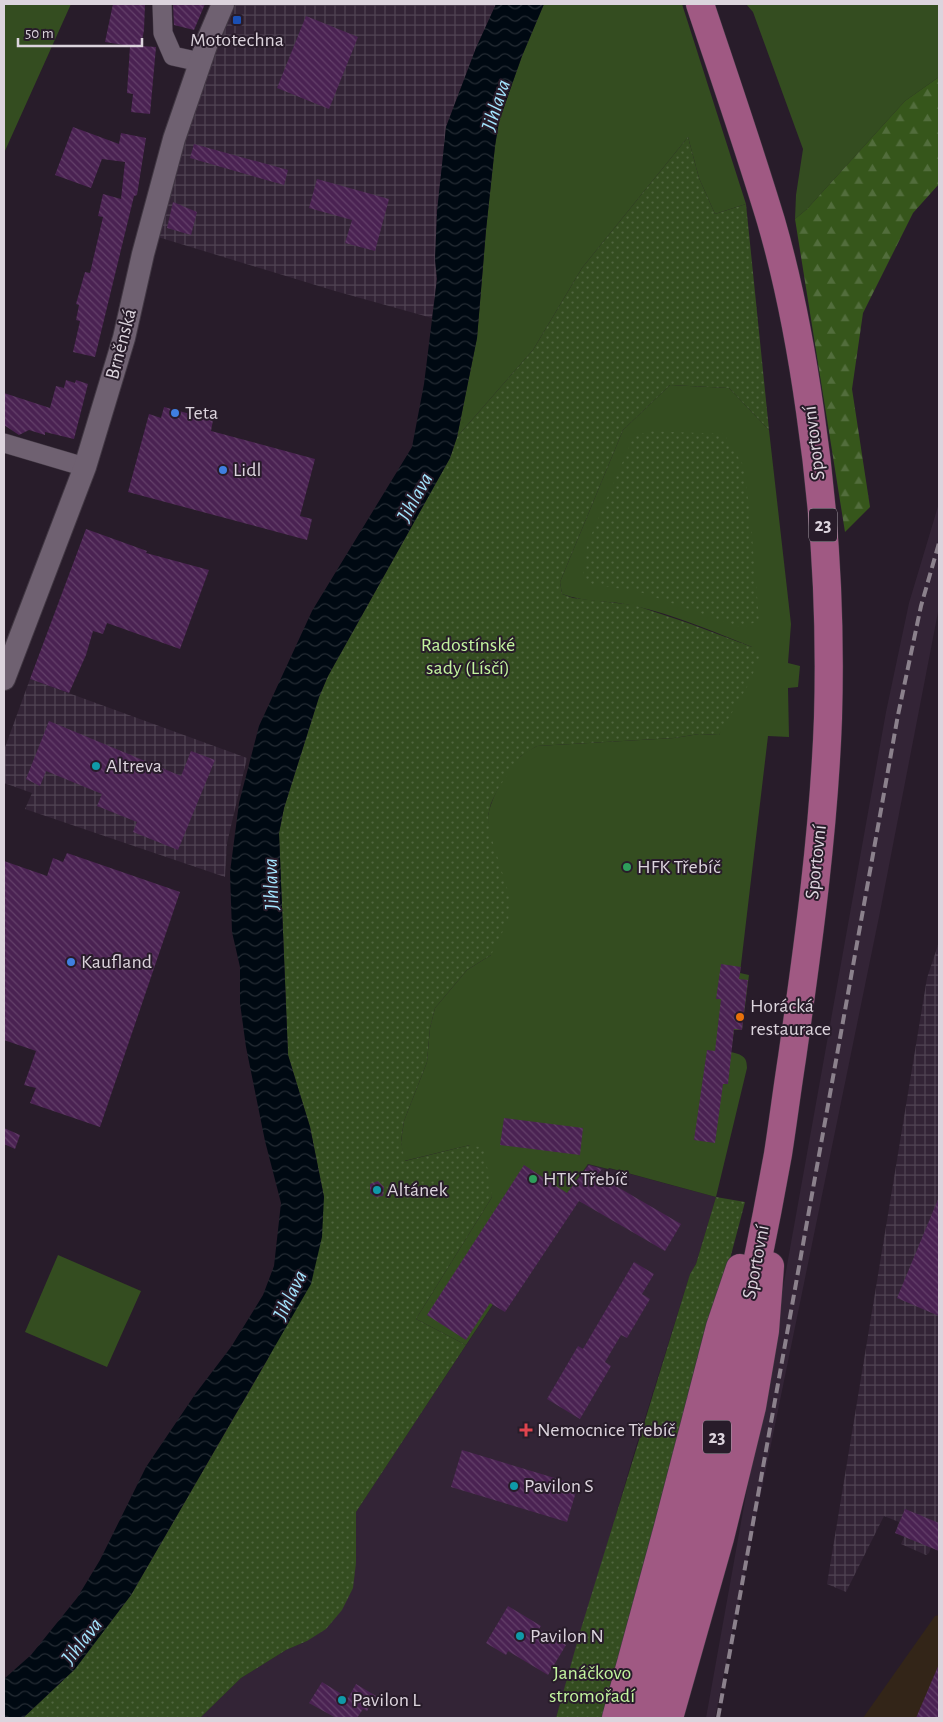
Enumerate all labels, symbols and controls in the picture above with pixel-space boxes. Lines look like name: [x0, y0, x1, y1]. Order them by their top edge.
marker: Mototechna: [231, 14, 243, 26]
scale bar: [18, 15, 141, 47]
text: 50 m: [25, 26, 54, 41]
place label: Mototechna: [190, 30, 284, 50]
water label: Jihlava: [478, 77, 514, 134]
street label: Brněnská: [102, 307, 140, 381]
place label: Teta: [185, 403, 218, 423]
street label: Sportovní: [799, 404, 828, 481]
marker: Teta: [169, 407, 181, 419]
place label: Lidl: [233, 460, 261, 480]
marker: Lidl: [217, 464, 229, 476]
water label: Jihlava: [393, 469, 437, 526]
road number: 23: [809, 508, 837, 542]
park label: Radostínské sady (Lísčí): [421, 635, 515, 678]
place label: Altreva: [106, 756, 162, 776]
marker: Altreva: [90, 760, 102, 772]
street label: Sportovní: [802, 824, 830, 900]
place label: HFK Třebíč: [637, 857, 721, 877]
water label: Jihlava: [260, 858, 282, 911]
marker: HFK Třebíč: [621, 861, 633, 873]
place label: Kaufland: [81, 952, 152, 972]
marker: Kaufland: [65, 956, 77, 968]
place label: Horácká restaurace: [750, 996, 831, 1039]
marker: Horácká restaurace: [734, 1011, 746, 1023]
place label: HTK Třebíč: [543, 1169, 628, 1189]
marker: HTK Třebíč: [527, 1173, 539, 1185]
place label: Altánek: [387, 1180, 448, 1200]
marker: Altánek: [371, 1184, 383, 1196]
street label: Sportovní: [739, 1223, 773, 1301]
water label: Jihlava: [269, 1267, 311, 1324]
place label: Nemocnice Třebíč: [537, 1420, 675, 1440]
road number: 23: [703, 1420, 731, 1454]
marker: Nemocnice Třebíč: [519, 1423, 533, 1437]
place label: Pavilon S: [524, 1476, 594, 1496]
marker: Pavilon S: [508, 1480, 520, 1492]
water label: Jihlava: [57, 1614, 106, 1669]
place label: Pavilon N: [530, 1626, 604, 1646]
marker: Pavilon N: [514, 1630, 526, 1642]
park label: Janáčkovo stromořadí: [549, 1663, 635, 1706]
place label: Pavilon L: [352, 1690, 421, 1710]
marker: Pavilon L: [336, 1694, 348, 1706]

